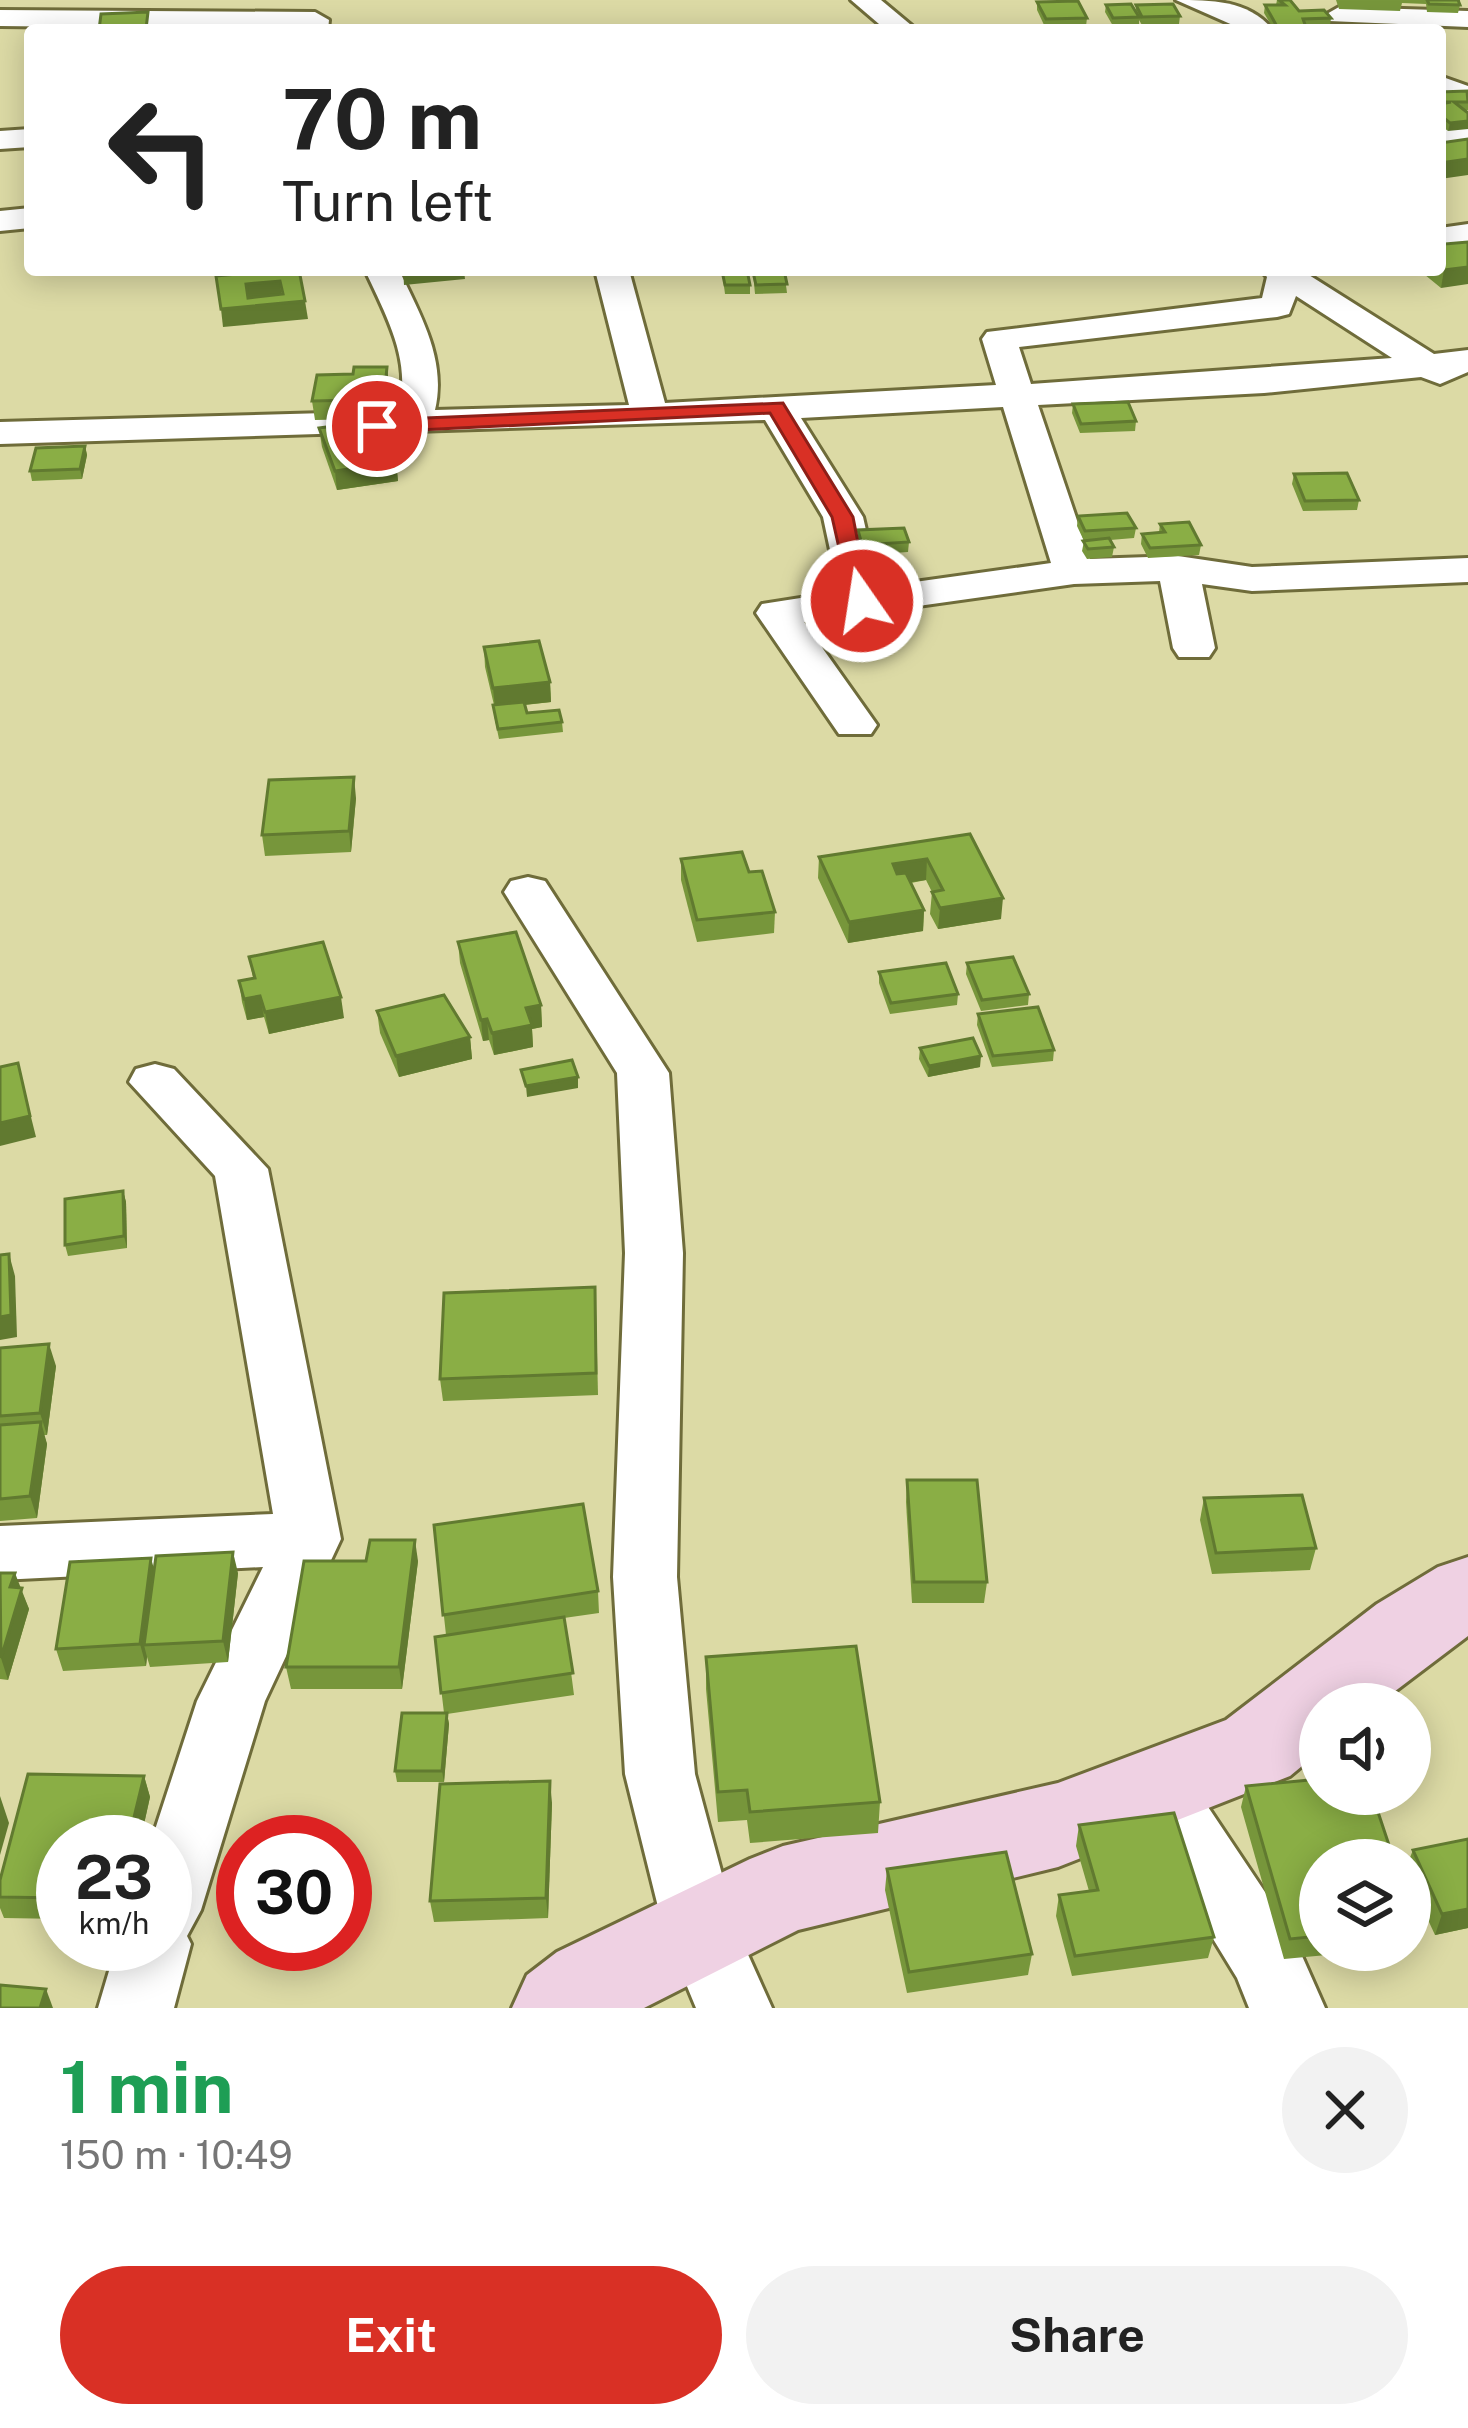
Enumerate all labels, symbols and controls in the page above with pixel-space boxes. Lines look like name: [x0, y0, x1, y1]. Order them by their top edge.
text: 70 m: [282, 69, 482, 168]
icon: left: [84, 72, 240, 228]
text: Turn left: [282, 170, 493, 233]
pin: [326, 375, 428, 477]
icon: arrive: [344, 393, 410, 459]
position arrow: [799, 538, 925, 664]
map controls: [1299, 1683, 1431, 1971]
button: sound: [1299, 1683, 1431, 1815]
speed limit sign: 30: [216, 1815, 372, 1971]
button: layers: [1299, 1839, 1431, 1971]
text: 23: [75, 1842, 153, 1913]
text: km/h: [79, 1905, 149, 1941]
text: 1 min: [60, 2045, 234, 2129]
button: close: [1282, 2047, 1408, 2173]
text: 150 m · 10:49: [60, 2132, 293, 2178]
button: Exit: [60, 2266, 722, 2404]
button: Share: [746, 2266, 1408, 2404]

